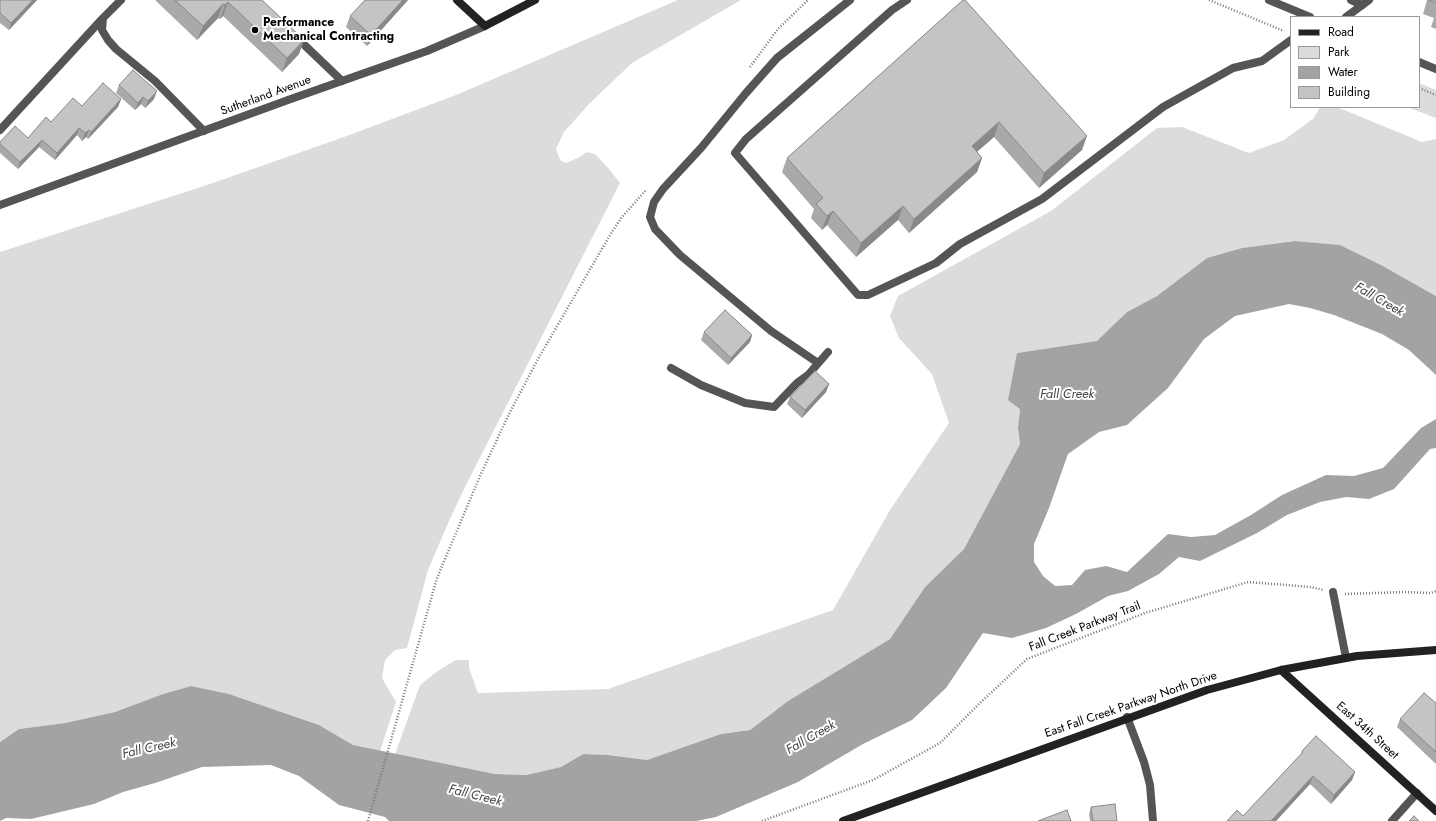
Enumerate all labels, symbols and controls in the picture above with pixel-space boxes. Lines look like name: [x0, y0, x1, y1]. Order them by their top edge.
place label: Performance Mechanical Contracting: [263, 16, 394, 44]
legend: [1290, 16, 1420, 108]
text: Road: [1328, 23, 1354, 41]
marker: Performance Mechanical Contracting: [250, 25, 260, 35]
text: Park: [1328, 43, 1349, 61]
text: Water: [1328, 63, 1358, 81]
street label: Sutherland Avenue: [219, 73, 313, 119]
text: Building: [1328, 83, 1370, 101]
water label: Fall Creek: [1352, 280, 1406, 320]
water label: Fall Creek: [1040, 387, 1094, 403]
street label: Fall Creek Parkway Trail: [1027, 599, 1143, 655]
street label: East Fall Creek Parkway North Drive: [1043, 669, 1219, 741]
street label: East 34th Street: [1333, 699, 1401, 763]
water label: Fall Creek: [784, 718, 838, 758]
water label: Fall Creek: [121, 735, 177, 763]
water label: Fall Creek: [447, 782, 503, 810]

